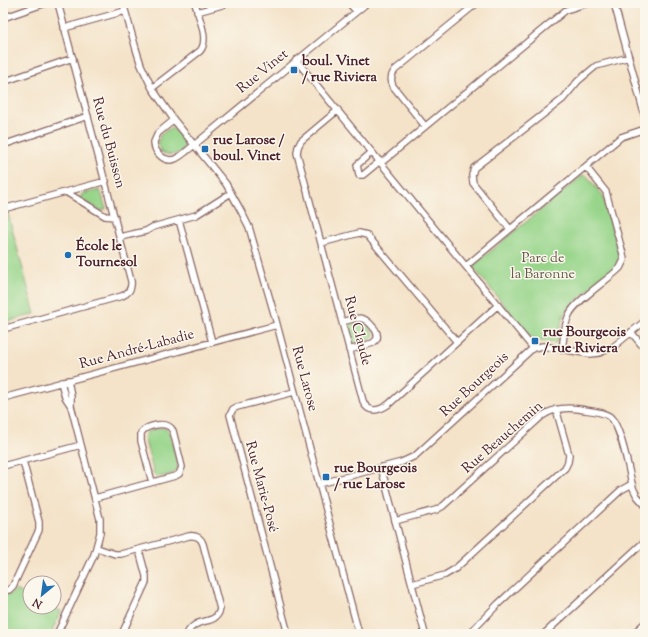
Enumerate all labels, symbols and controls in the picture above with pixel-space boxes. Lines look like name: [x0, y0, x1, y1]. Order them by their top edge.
street label: Rue Vinet: [233, 45, 293, 99]
place label: boul. Vinet / rue Riviera: [301, 52, 378, 88]
marker: boul. Vinet / rue Riviera: [289, 65, 299, 75]
street label: Rue du Buisson: [86, 95, 130, 191]
place label: rue Larose / boul. Vinet: [212, 131, 284, 167]
marker: rue Larose / boul. Vinet: [200, 144, 210, 154]
place label: École le Tournesol: [76, 236, 137, 273]
park label: Parc de la Baronne: [511, 249, 575, 285]
marker: École le Tournesol: [63, 250, 73, 260]
street label: Rue Claude: [338, 294, 376, 368]
place label: rue Bourgeois / rue Riviera: [543, 323, 627, 359]
street label: Rue André-Labadie: [77, 325, 197, 375]
marker: rue Bourgeois / rue Riviera: [530, 336, 540, 346]
street label: Rue Larose: [286, 344, 322, 414]
street label: Rue Bourgeois: [436, 348, 514, 422]
street label: Rue Beauchemin: [458, 397, 548, 479]
street label: Rue Marie-Posé: [239, 439, 283, 535]
place label: rue Bourgeois / rue Larose: [334, 459, 418, 495]
marker: rue Bourgeois / rue Larose: [321, 472, 331, 482]
north arrow: [22, 575, 62, 615]
text: N: [30, 594, 46, 612]

